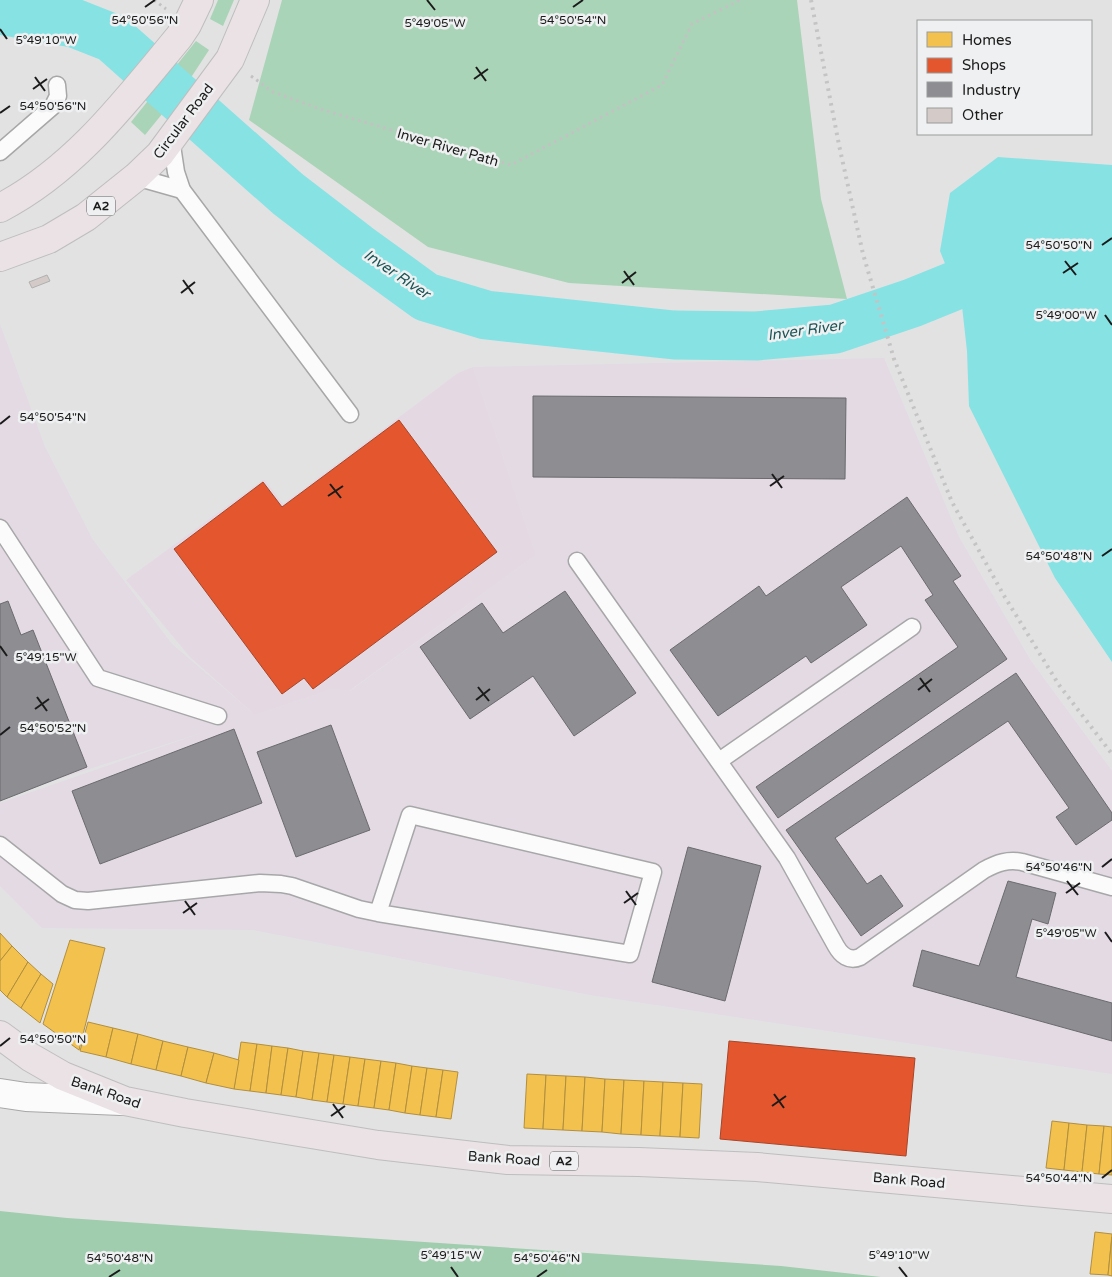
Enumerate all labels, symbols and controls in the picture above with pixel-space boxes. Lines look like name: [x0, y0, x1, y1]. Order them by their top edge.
text: 54°50'56"N: [112, 13, 179, 27]
text: 54°50'54"N: [540, 13, 607, 27]
text: 5°49'05"W: [404, 16, 466, 30]
legend: [917, 20, 1092, 135]
text: Homes: [962, 31, 1012, 49]
text: 5°49'10"W: [15, 33, 77, 47]
text: Shops: [962, 56, 1006, 74]
street label: Circular Road: [150, 80, 217, 162]
text: Industry: [962, 81, 1021, 99]
text: 54°50'56"N: [20, 99, 87, 113]
text: Other: [962, 106, 1004, 124]
street label: Inver River Path: [395, 125, 501, 170]
road number: A2: [87, 197, 115, 216]
text: 54°50'50"N: [1026, 238, 1093, 252]
water label: Inver River: [361, 245, 435, 304]
text: 5°49'00"W: [1035, 308, 1097, 322]
water label: Inver River: [766, 316, 846, 344]
text: 54°50'54"N: [20, 410, 87, 424]
text: 54°50'48"N: [1026, 549, 1093, 563]
text: 5°49'15"W: [15, 650, 77, 664]
text: 54°50'52"N: [20, 721, 87, 735]
text: 54°50'46"N: [1026, 860, 1093, 874]
text: 5°49'05"W: [1035, 926, 1097, 940]
text: 54°50'50"N: [20, 1032, 87, 1046]
street label: Bank Road: [69, 1073, 143, 1112]
street label: Bank Road: [467, 1147, 541, 1170]
road number: A2: [550, 1152, 578, 1170]
street label: Bank Road: [872, 1169, 946, 1192]
text: 54°50'44"N: [1026, 1171, 1093, 1185]
text: 5°49'15"W: [420, 1248, 482, 1262]
text: 5°49'10"W: [868, 1248, 930, 1262]
text: 54°50'48"N: [87, 1251, 154, 1265]
text: 54°50'46"N: [514, 1251, 581, 1265]

